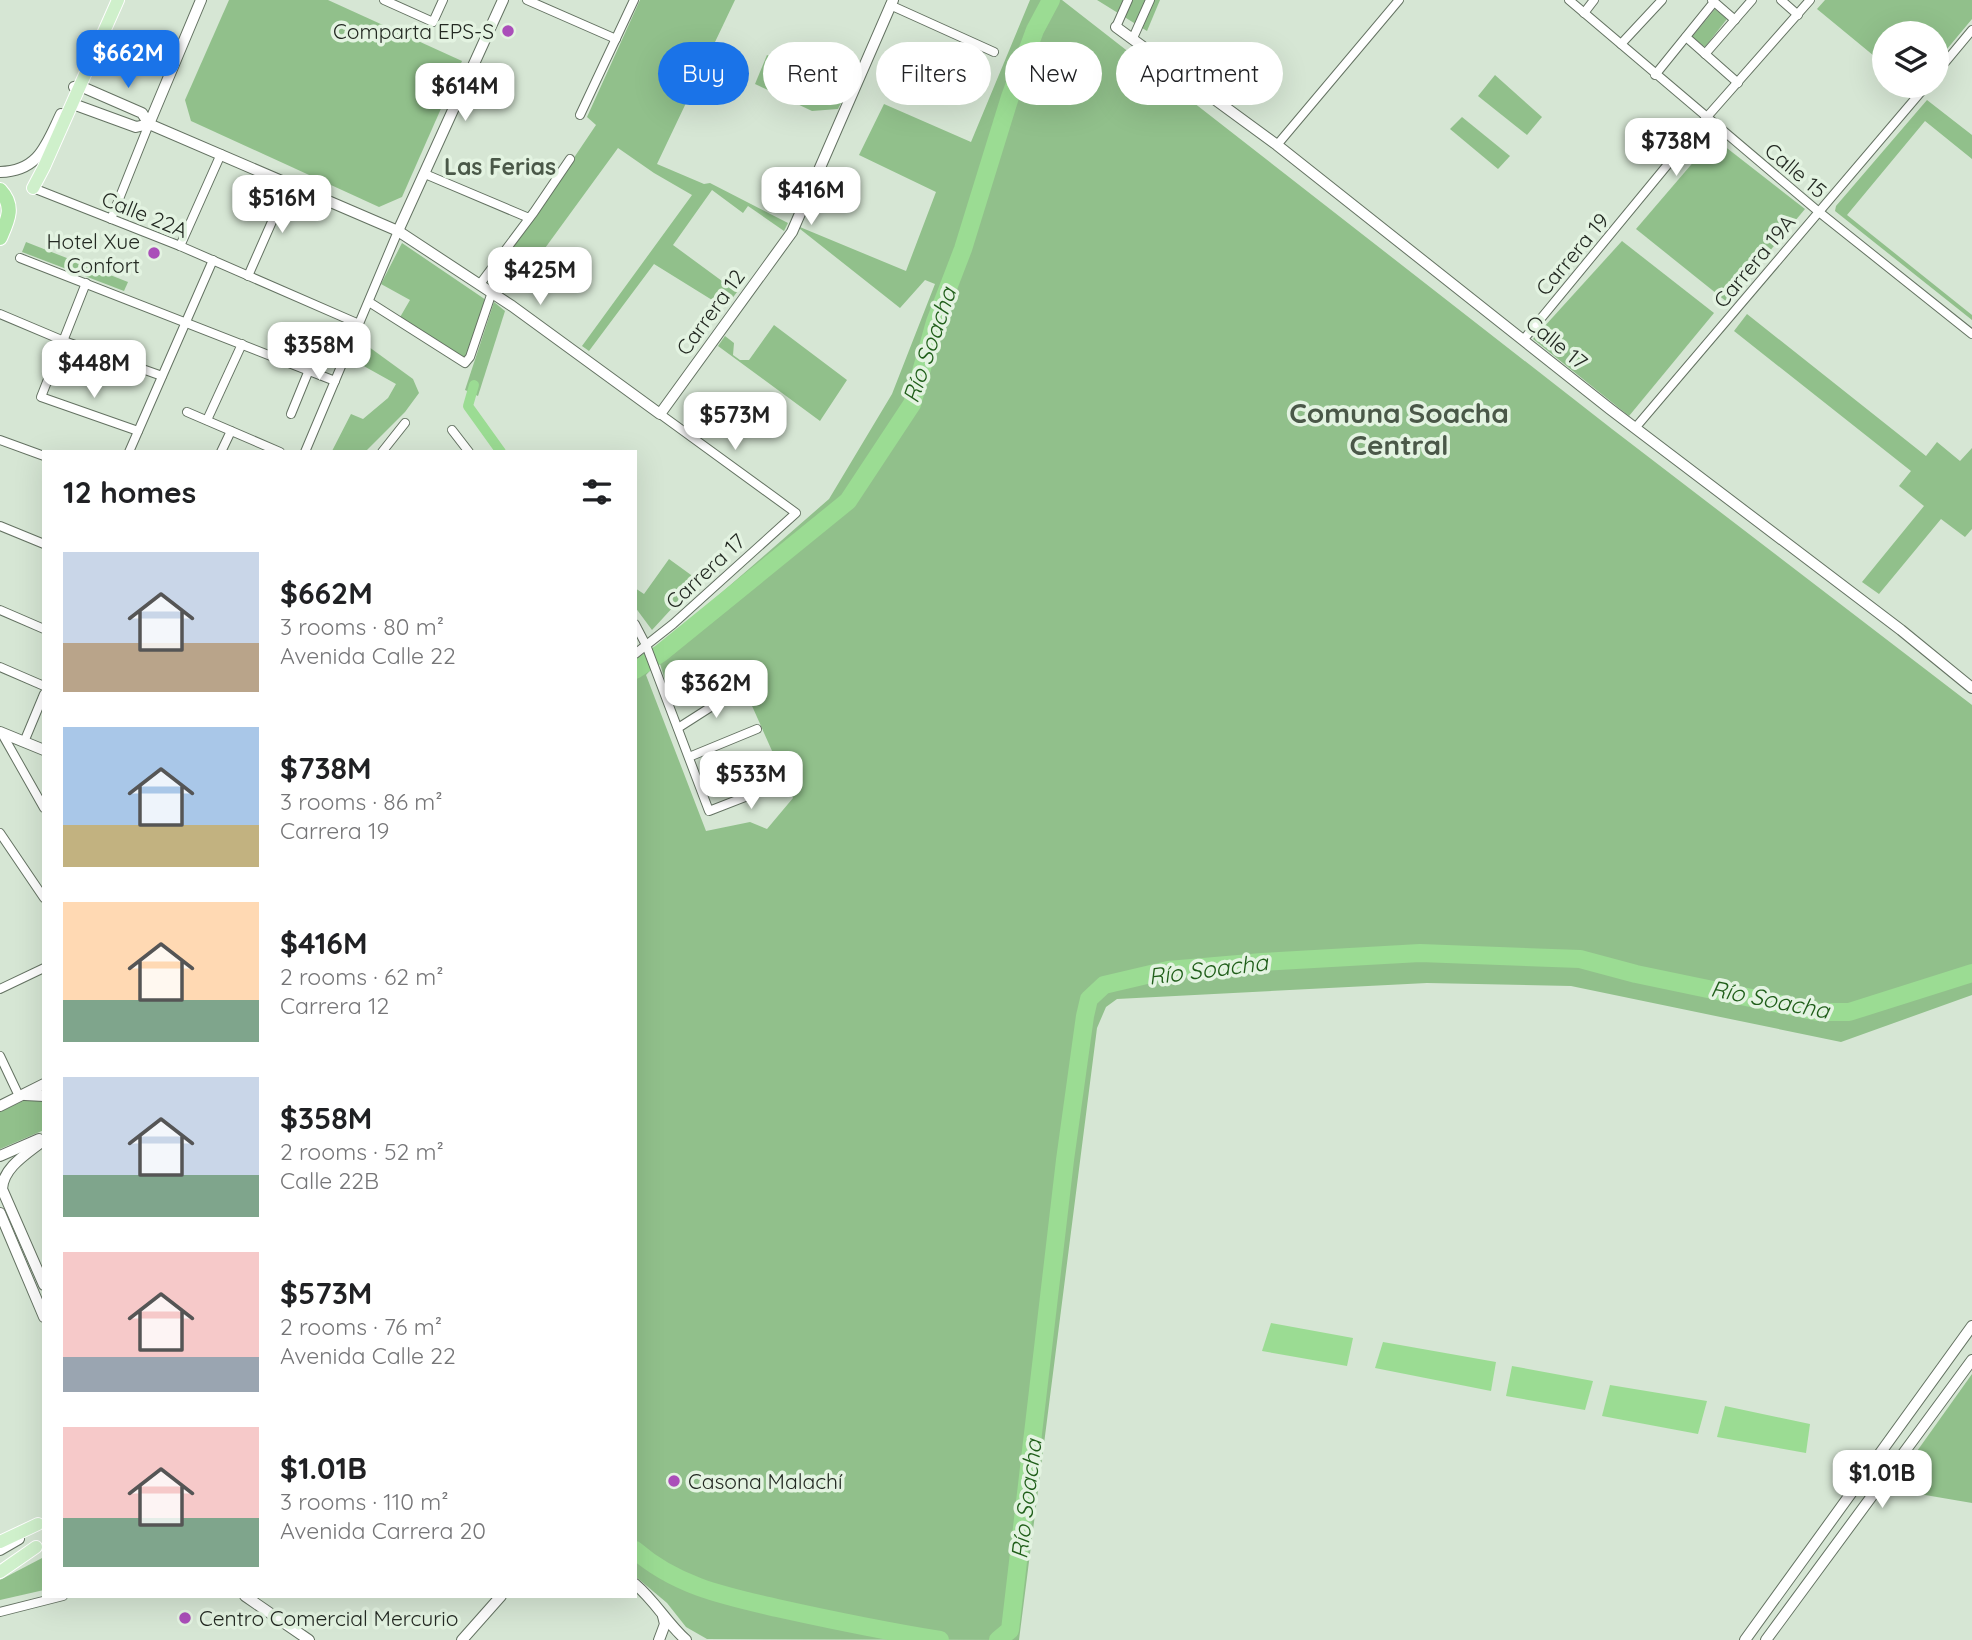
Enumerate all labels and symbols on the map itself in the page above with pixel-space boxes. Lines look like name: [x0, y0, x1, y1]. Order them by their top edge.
place label: Comparta EPS-S: [333, 18, 494, 44]
marker: Comparta EPS-S: [500, 23, 516, 39]
pin: $662M: [79, 31, 177, 90]
pin: $614M: [416, 64, 514, 123]
pin: $738M: [1627, 118, 1725, 178]
street label: Calle 15: [1760, 137, 1832, 203]
district label: Las Ferias: [444, 152, 556, 181]
pin: $416M: [762, 168, 860, 227]
pin: $516M: [233, 176, 331, 235]
street label: Calle 22A: [98, 185, 192, 243]
street label: Carrera 19: [1530, 207, 1614, 301]
street label: Carrera 19A: [1708, 209, 1800, 313]
place label: Hotel Xue Confort: [46, 228, 140, 278]
marker: Hotel Xue Confort: [146, 245, 162, 261]
pin: $425M: [491, 247, 589, 307]
street label: Carrera 12: [670, 264, 750, 360]
water label: Río Soacha: [896, 282, 963, 407]
street label: Calle 17: [1521, 309, 1593, 375]
pin: $358M: [270, 322, 368, 382]
pin: $448M: [45, 340, 143, 400]
pin: $573M: [686, 392, 784, 452]
district label: Comuna Soacha Central: [1289, 395, 1509, 462]
street label: Carrera 17: [660, 528, 750, 614]
pin: $362M: [667, 660, 765, 720]
pin: $533M: [702, 752, 800, 811]
water label: Río Soacha: [1147, 947, 1270, 991]
water label: Río Soacha: [1708, 973, 1833, 1025]
water label: Río Soacha: [1004, 1437, 1048, 1560]
pin: $1.01B: [1825, 1450, 1939, 1510]
place label: Casona Malachí: [688, 1468, 843, 1494]
marker: Casona Malachí: [666, 1473, 682, 1489]
place label: Centro Comercial Mercurio: [199, 1605, 459, 1631]
marker: Centro Comercial Mercurio: [177, 1610, 193, 1626]

